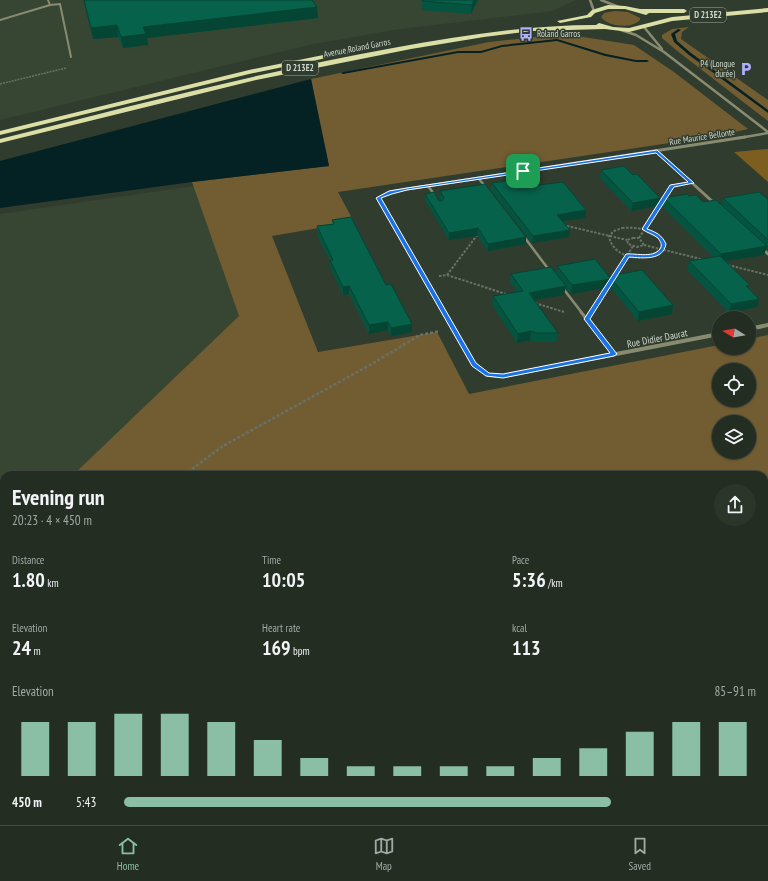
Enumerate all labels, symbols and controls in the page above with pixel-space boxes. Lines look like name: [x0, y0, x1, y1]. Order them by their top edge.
road number: D 213E2: [690, 8, 726, 22]
bus stop icon: Roland Garros: [518, 26, 534, 42]
place label: Roland Garros: [537, 28, 580, 39]
street label: Avenue Roland Garros: [323, 36, 391, 59]
place label: P4 (Longue durée): [700, 58, 736, 80]
road number: D 213E2: [282, 61, 318, 75]
parking icon: P4 (Longue durée): [738, 61, 754, 77]
street label: Rue Maurice Bellonte: [668, 126, 736, 147]
pin: [506, 154, 540, 188]
icon: arrive: [512, 160, 534, 182]
north arrow: [712, 311, 756, 355]
map controls: [712, 311, 756, 459]
street label: Rue Didier Daurat: [626, 326, 689, 351]
button: locate: [712, 363, 756, 407]
button: layers: [712, 415, 756, 459]
text: Evening run: [12, 483, 105, 511]
button: share: [714, 484, 756, 526]
text: 20:23 · 4 × 450 m: [12, 512, 92, 529]
text: Distance: [12, 553, 44, 567]
text: Time: [262, 553, 281, 567]
text: Pace: [512, 553, 529, 567]
text: 1.80: [12, 567, 45, 593]
text: 10:05: [262, 567, 305, 593]
text: 5:36: [512, 567, 546, 593]
text: km: [45, 576, 59, 590]
text: /km: [546, 576, 563, 590]
text: Elevation: [12, 621, 47, 635]
text: Heart rate: [262, 621, 300, 635]
text: kcal: [512, 621, 527, 635]
text: 24: [12, 635, 31, 661]
text: 169: [262, 635, 291, 661]
text: 113: [512, 635, 541, 661]
text: m: [31, 644, 41, 658]
text: bpm: [291, 644, 310, 658]
text: Elevation: [12, 683, 54, 700]
text: 85–91 m: [714, 683, 756, 700]
text: 450 m: [12, 794, 42, 811]
text: 5:43: [76, 794, 96, 811]
tab: Home: [117, 835, 139, 873]
tab: Map: [373, 835, 395, 873]
tab: Saved: [628, 835, 651, 873]

